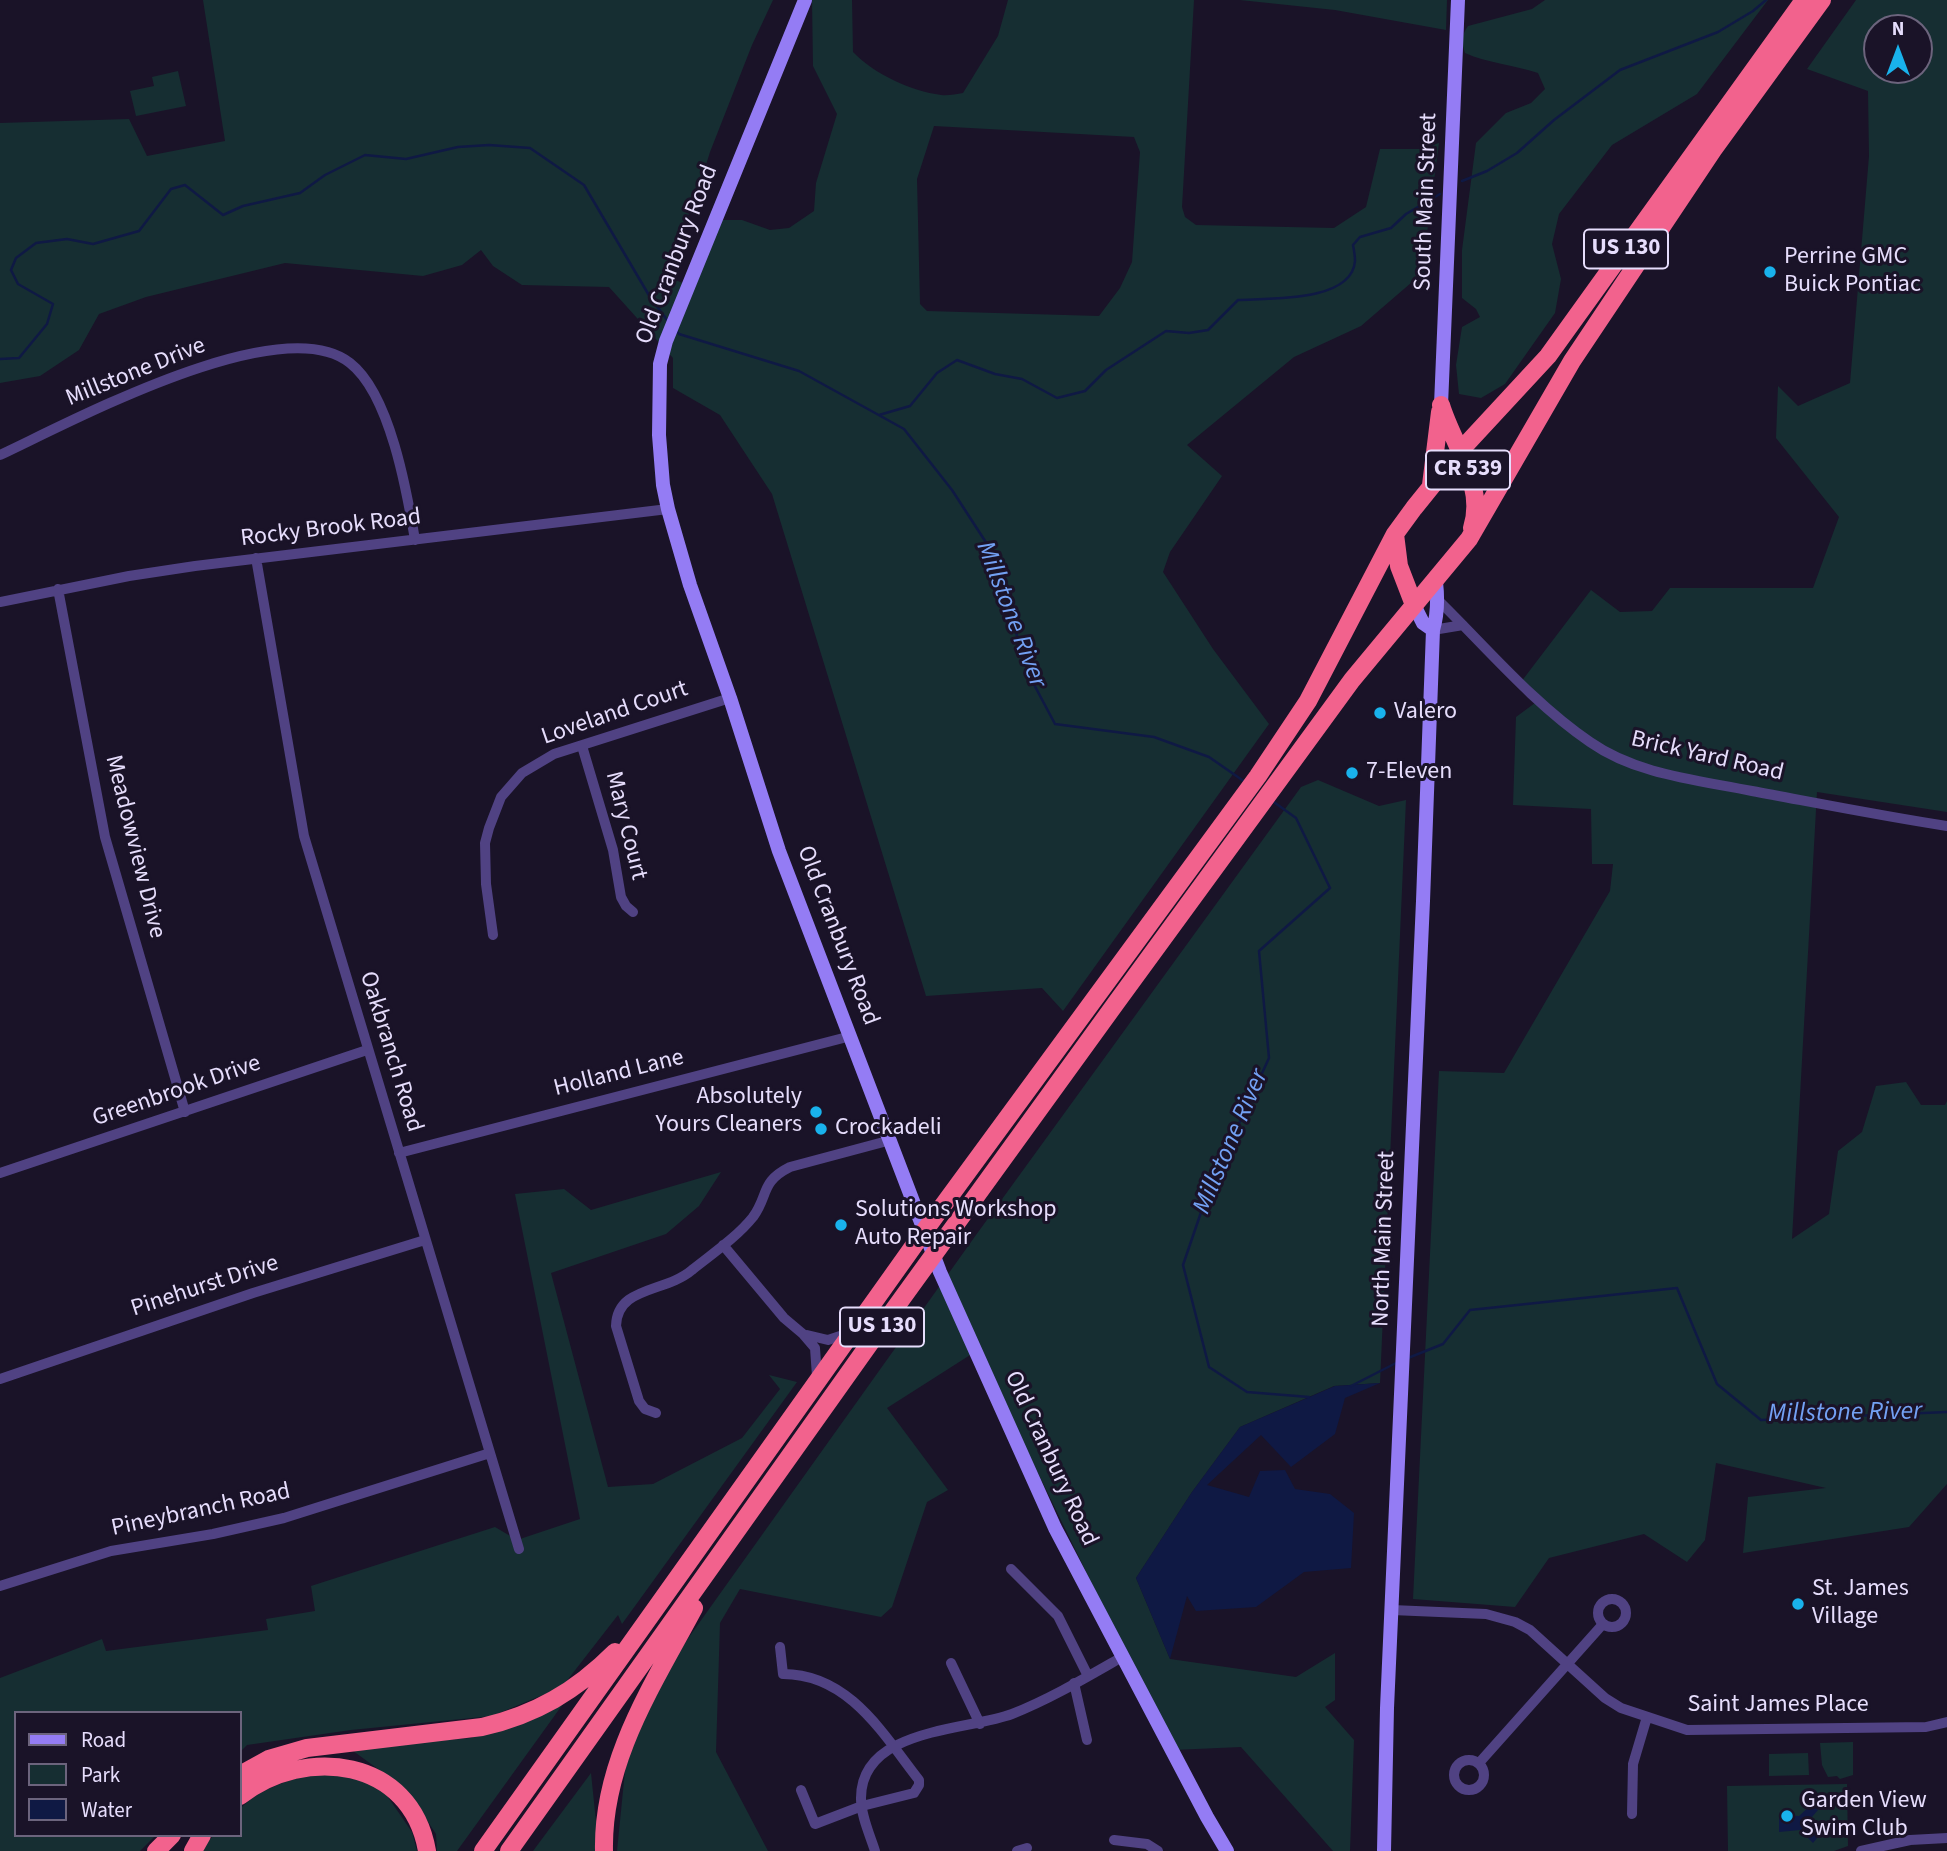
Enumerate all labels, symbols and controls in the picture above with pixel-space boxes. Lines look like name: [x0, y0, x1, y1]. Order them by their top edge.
north arrow: [1863, 14, 1933, 84]
text: N: [1892, 16, 1904, 43]
street label: South Main Street: [1409, 112, 1445, 292]
street label: Old Cranbury Road: [631, 161, 725, 349]
road number: US 130: [1584, 230, 1668, 268]
place label: Perrine GMC Buick Pontiac: [1784, 244, 1921, 300]
marker: Perrine GMC Buick Pontiac: [1762, 264, 1778, 280]
street label: Millstone Drive: [62, 332, 210, 414]
road number: CR 539: [1426, 450, 1510, 490]
street label: Rocky Brook Road: [239, 504, 423, 554]
water label: Millstone River: [968, 537, 1052, 693]
street label: Loveland Court: [538, 675, 692, 753]
place label: Valero: [1394, 699, 1457, 727]
marker: Valero: [1372, 705, 1388, 721]
street label: Brick Yard Road: [1628, 725, 1786, 789]
street label: Meadowview Drive: [97, 752, 171, 942]
place label: 7-Eleven: [1366, 759, 1452, 787]
marker: 7-Eleven: [1344, 765, 1360, 781]
street label: Mary Court: [598, 769, 652, 883]
street label: Old Cranbury Road: [790, 842, 884, 1030]
street label: Oakbranch Road: [352, 968, 428, 1136]
street label: Holland Lane: [551, 1044, 687, 1104]
street label: Greenbrook Drive: [89, 1050, 265, 1134]
water label: Millstone River: [1188, 1065, 1276, 1219]
place label: Absolutely Yours Cleaners: [656, 1084, 802, 1140]
marker: Absolutely Yours Cleaners: [808, 1104, 824, 1120]
place label: Crockadeli: [835, 1115, 942, 1143]
marker: Crockadeli: [813, 1121, 829, 1137]
street label: North Main Street: [1368, 1150, 1402, 1328]
place label: Solutions Workshop Auto Repair: [855, 1197, 1057, 1253]
marker: Solutions Workshop Auto Repair: [833, 1217, 849, 1233]
street label: Pinehurst Drive: [128, 1250, 282, 1324]
road number: US 130: [840, 1308, 924, 1346]
street label: Old Cranbury Road: [997, 1367, 1103, 1551]
water label: Millstone River: [1768, 1397, 1922, 1431]
street label: Pineybranch Road: [109, 1478, 293, 1544]
place label: St. James Village: [1812, 1576, 1909, 1632]
marker: St. James Village: [1790, 1596, 1806, 1612]
street label: Saint James Place: [1687, 1692, 1869, 1720]
legend: [14, 1711, 242, 1837]
text: Road: [81, 1725, 126, 1755]
text: Park: [81, 1760, 120, 1790]
place label: Garden View Swim Club: [1801, 1788, 1927, 1844]
text: Water: [81, 1795, 132, 1825]
marker: Garden View Swim Club: [1779, 1808, 1795, 1824]

